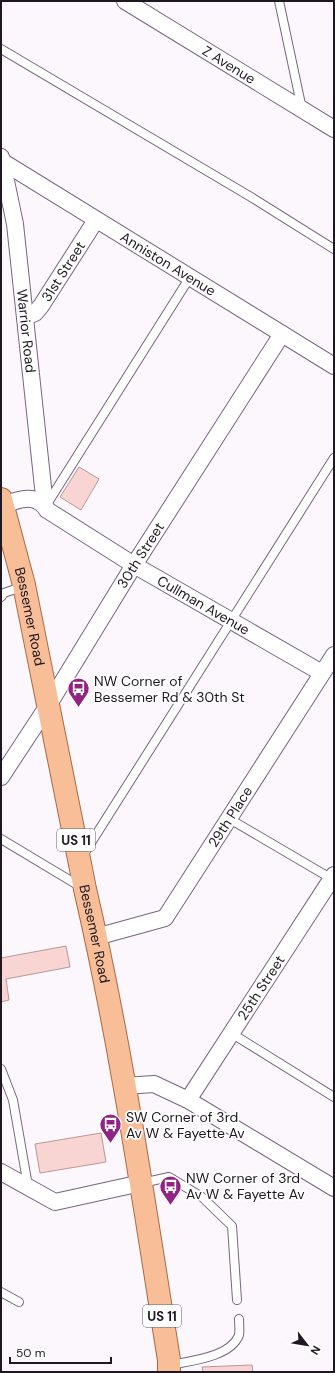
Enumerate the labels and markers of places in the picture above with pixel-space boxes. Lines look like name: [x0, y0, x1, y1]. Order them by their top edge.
place label: NW Corner of Bessemer Rd & 30th St: [94, 672, 245, 706]
bus stop icon: NW Corner of Bessemer Rd & 30th St: [65, 676, 91, 709]
place label: SW Corner of 3rd Av W & Fayette Av: [126, 1108, 245, 1142]
bus stop icon: SW Corner of 3rd Av W & Fayette Av: [98, 1112, 124, 1145]
place label: NW Corner of 3rd Av W & Fayette Av: [186, 1169, 305, 1203]
bus stop icon: NW Corner of 3rd Av W & Fayette Av: [157, 1173, 183, 1206]

